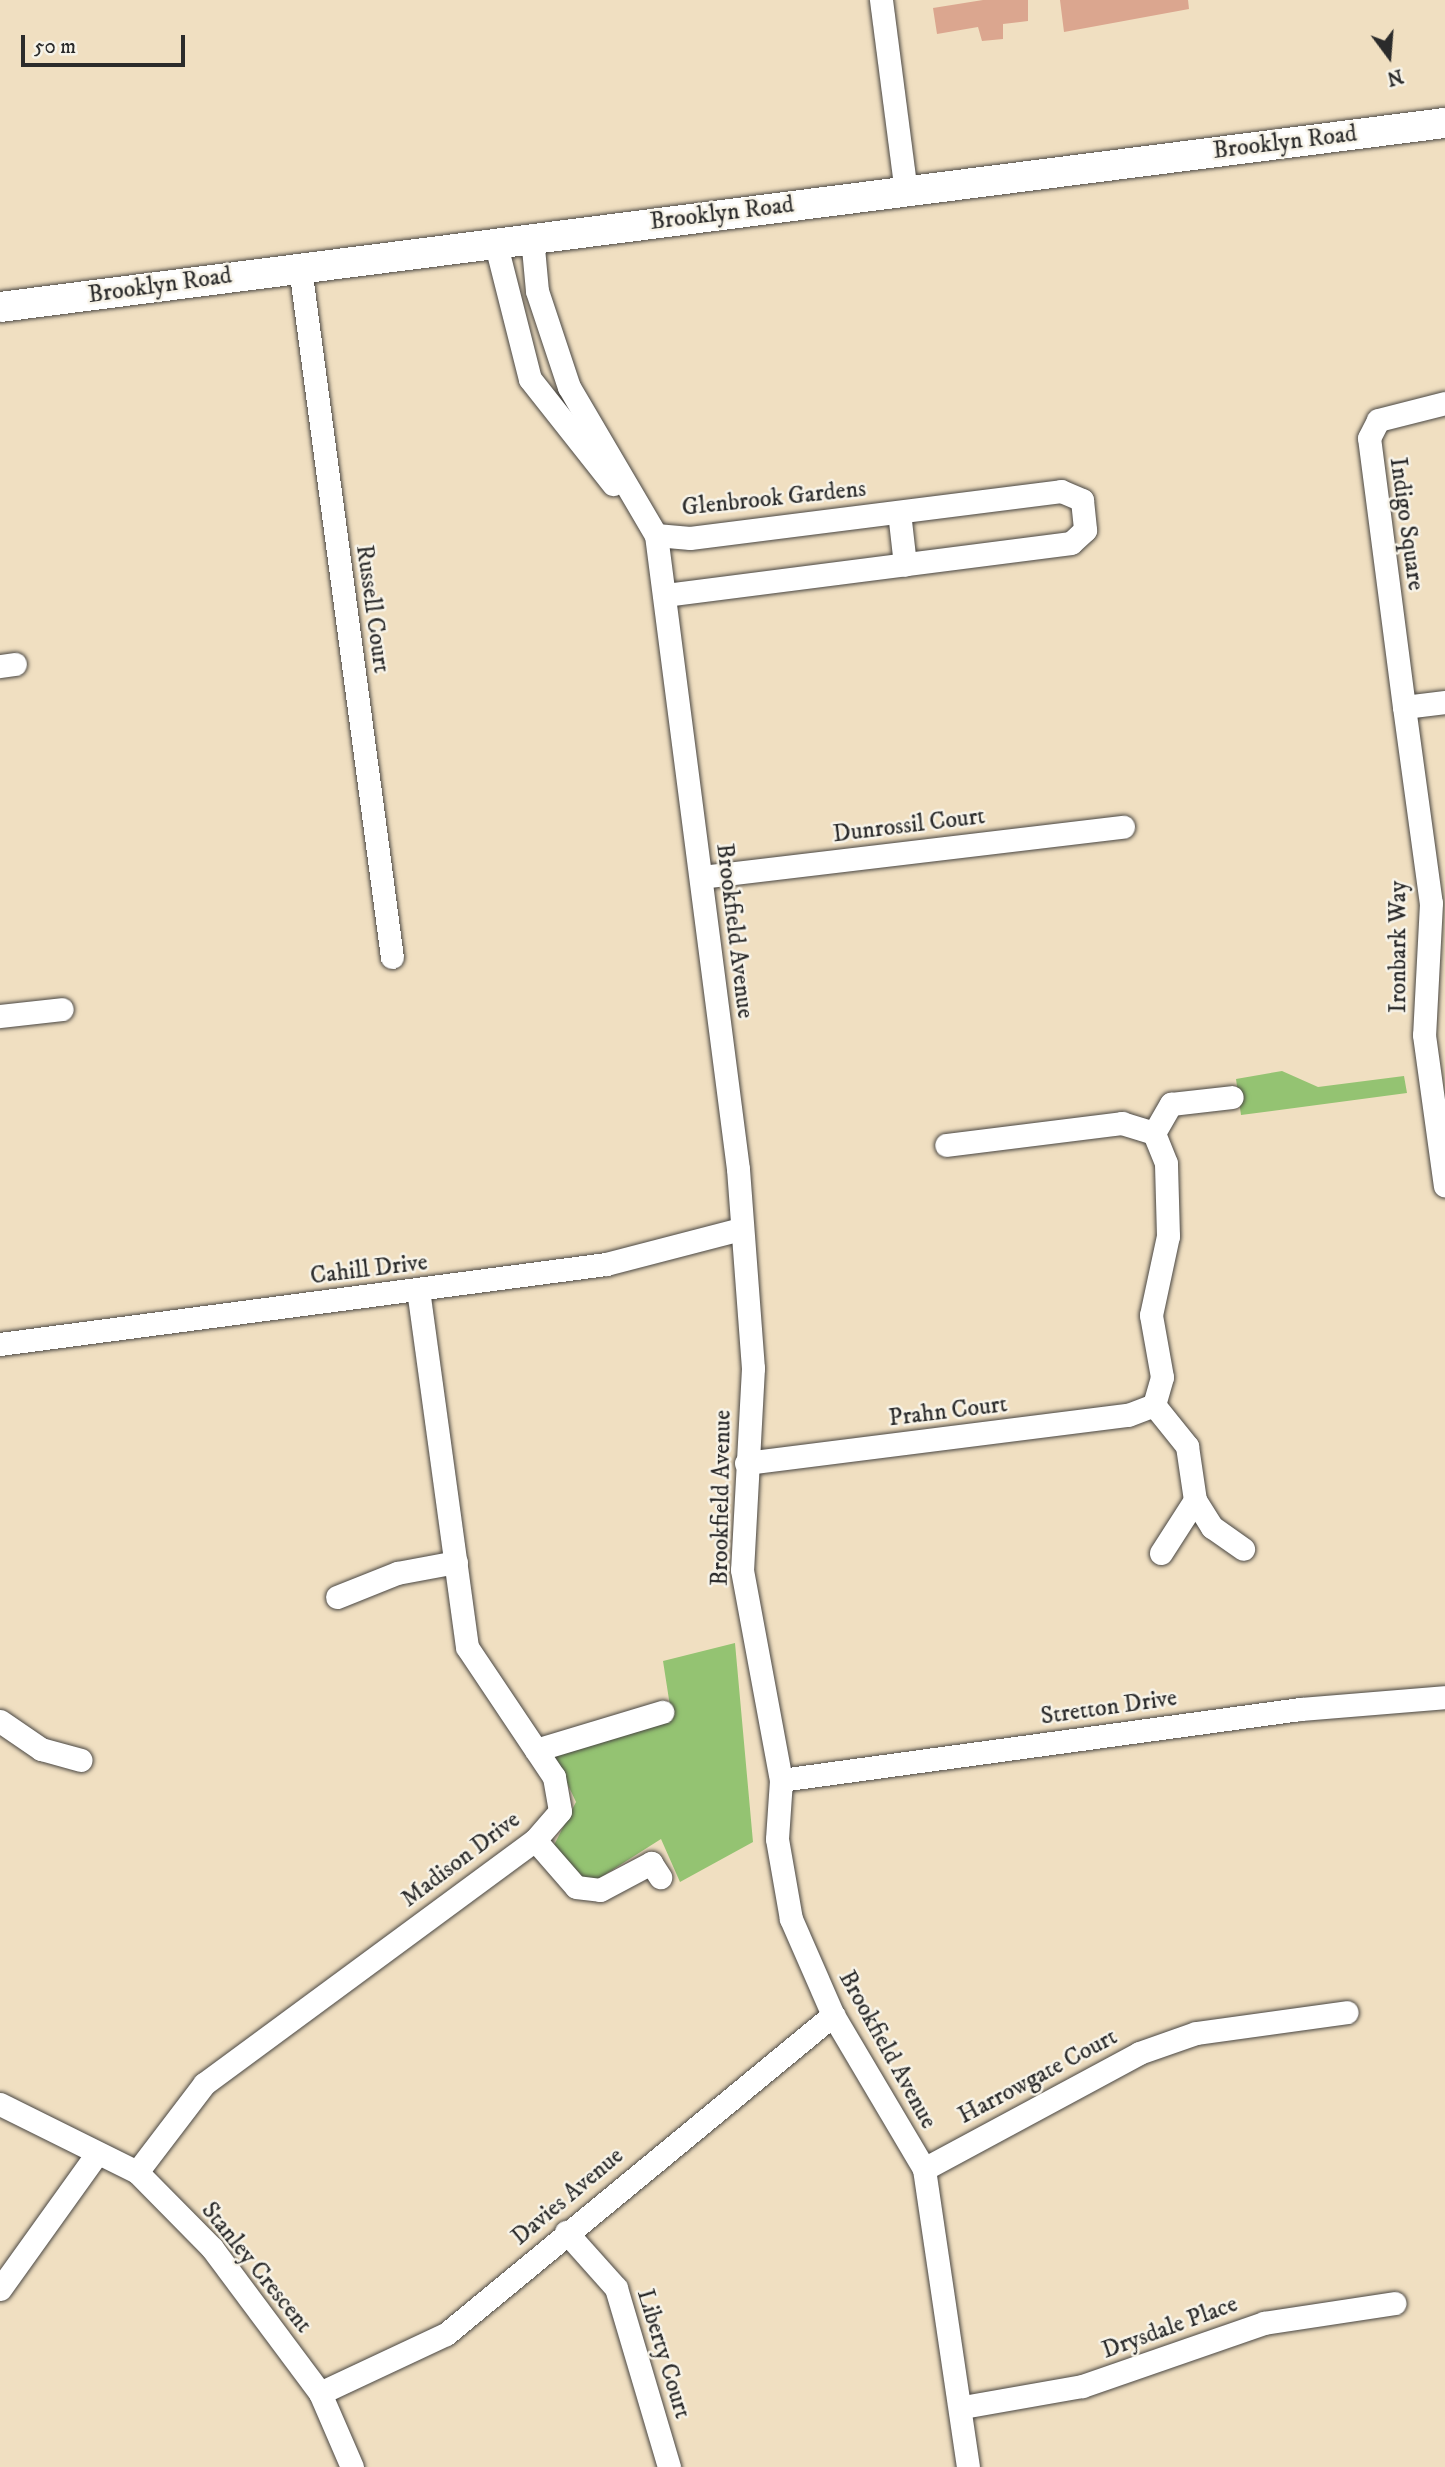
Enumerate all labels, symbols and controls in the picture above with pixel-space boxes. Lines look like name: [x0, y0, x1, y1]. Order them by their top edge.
scale bar: [24, 21, 189, 65]
north arrow: [1354, 21, 1424, 91]
text: 50 m: [34, 34, 76, 60]
text: N: [1384, 63, 1406, 90]
street label: Brooklyn Road: [1211, 120, 1359, 166]
street label: Brooklyn Road: [648, 191, 796, 237]
street label: Brooklyn Road: [86, 262, 234, 310]
street label: Indigo Square: [1382, 456, 1430, 592]
street label: Glenbrook Gardens: [680, 475, 868, 523]
street label: Russell Court: [349, 543, 395, 675]
street label: Dunrossil Court: [831, 802, 987, 850]
street label: Brookfield Avenue: [709, 842, 759, 1020]
street label: Ironbark Way: [1385, 881, 1413, 1013]
street label: Cahill Drive: [309, 1249, 429, 1291]
street label: Prahn Court: [887, 1390, 1009, 1434]
street label: Brookfield Avenue: [706, 1410, 738, 1586]
street label: Stretton Drive: [1039, 1684, 1179, 1732]
street label: Madison Drive: [396, 1806, 526, 1914]
street label: Brookfield Avenue: [832, 1966, 942, 2134]
street label: Harrowgate Court: [954, 2023, 1122, 2131]
street label: Davies Avenue: [506, 2142, 630, 2252]
street label: Stanley Crescent: [195, 2197, 317, 2339]
street label: Liberty Court: [630, 2286, 696, 2422]
street label: Drysdale Place: [1098, 2290, 1242, 2366]

